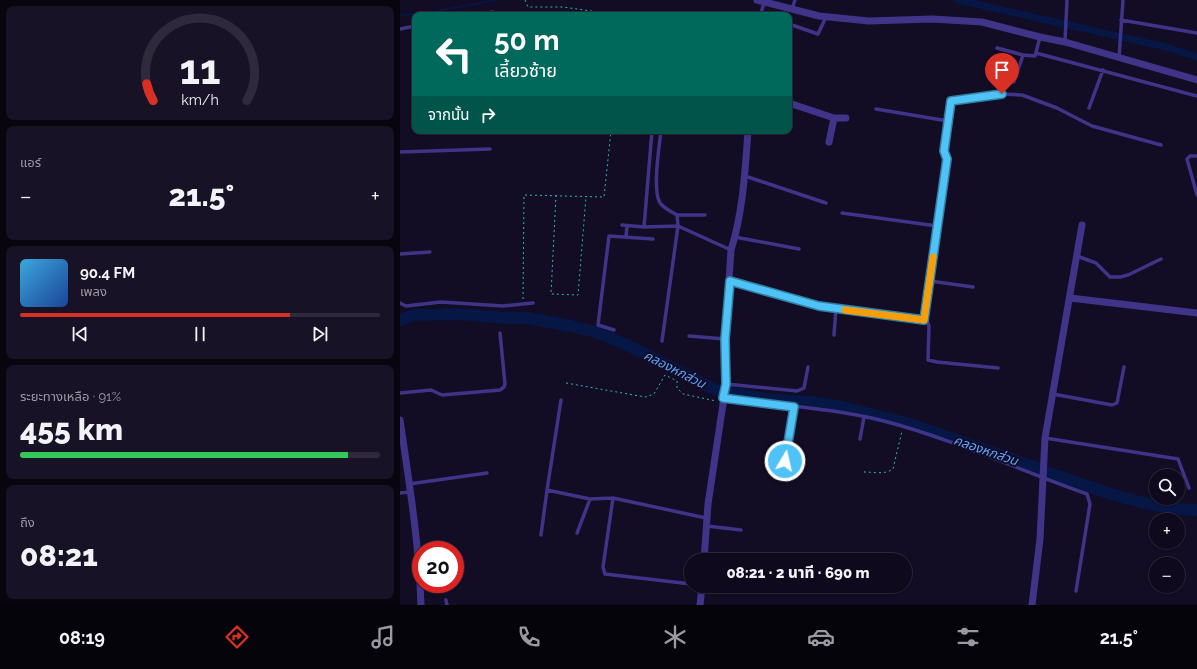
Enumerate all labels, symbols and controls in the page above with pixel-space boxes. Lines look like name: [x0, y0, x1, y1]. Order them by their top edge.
text: 50 m: [494, 24, 560, 57]
icon: left: [428, 28, 480, 80]
text: 11: [179, 45, 221, 94]
pin: [985, 53, 1019, 94]
icon: arrive: [991, 59, 1013, 81]
text: เลี้ยวซ้าย: [494, 60, 557, 81]
text: km/h: [181, 91, 219, 107]
icon: right: [477, 104, 499, 126]
text: จากนั้น: [428, 106, 469, 124]
text: แอร์: [20, 155, 41, 170]
text: 21.5°: [169, 178, 234, 213]
text: −: [20, 183, 32, 209]
text: +: [371, 183, 380, 209]
text: 90.4 FM: [80, 264, 135, 282]
text: เพลง: [80, 284, 107, 299]
icon: previous: [69, 323, 91, 345]
icon: pause: [189, 323, 211, 345]
icon: next: [309, 323, 331, 345]
water label: คลองหกส่วน: [641, 348, 709, 392]
text: ระยะทางเหลือ · 91%: [20, 389, 121, 404]
text: 455 km: [20, 412, 123, 447]
water label: คลองหกส่วน: [952, 432, 1021, 469]
position arrow: [764, 440, 806, 482]
map controls: [1149, 469, 1185, 593]
button: search: [1149, 469, 1185, 505]
button: +: [1149, 513, 1185, 549]
text: ถึง: [20, 515, 35, 530]
text: 08:21: [20, 538, 98, 573]
speed limit sign: 20: [412, 541, 464, 593]
button: −: [1149, 557, 1185, 593]
text: 08:21 · 2 นาที · 690 m: [726, 564, 870, 582]
icon: directions: [223, 623, 251, 651]
icon: music: [369, 623, 397, 651]
icon: phone: [515, 623, 543, 651]
icon: climate: [661, 623, 689, 651]
icon: car: [807, 623, 835, 651]
icon: filters: [954, 623, 982, 651]
text: 08:19: [59, 627, 105, 648]
text: 21.5°: [1100, 627, 1138, 648]

